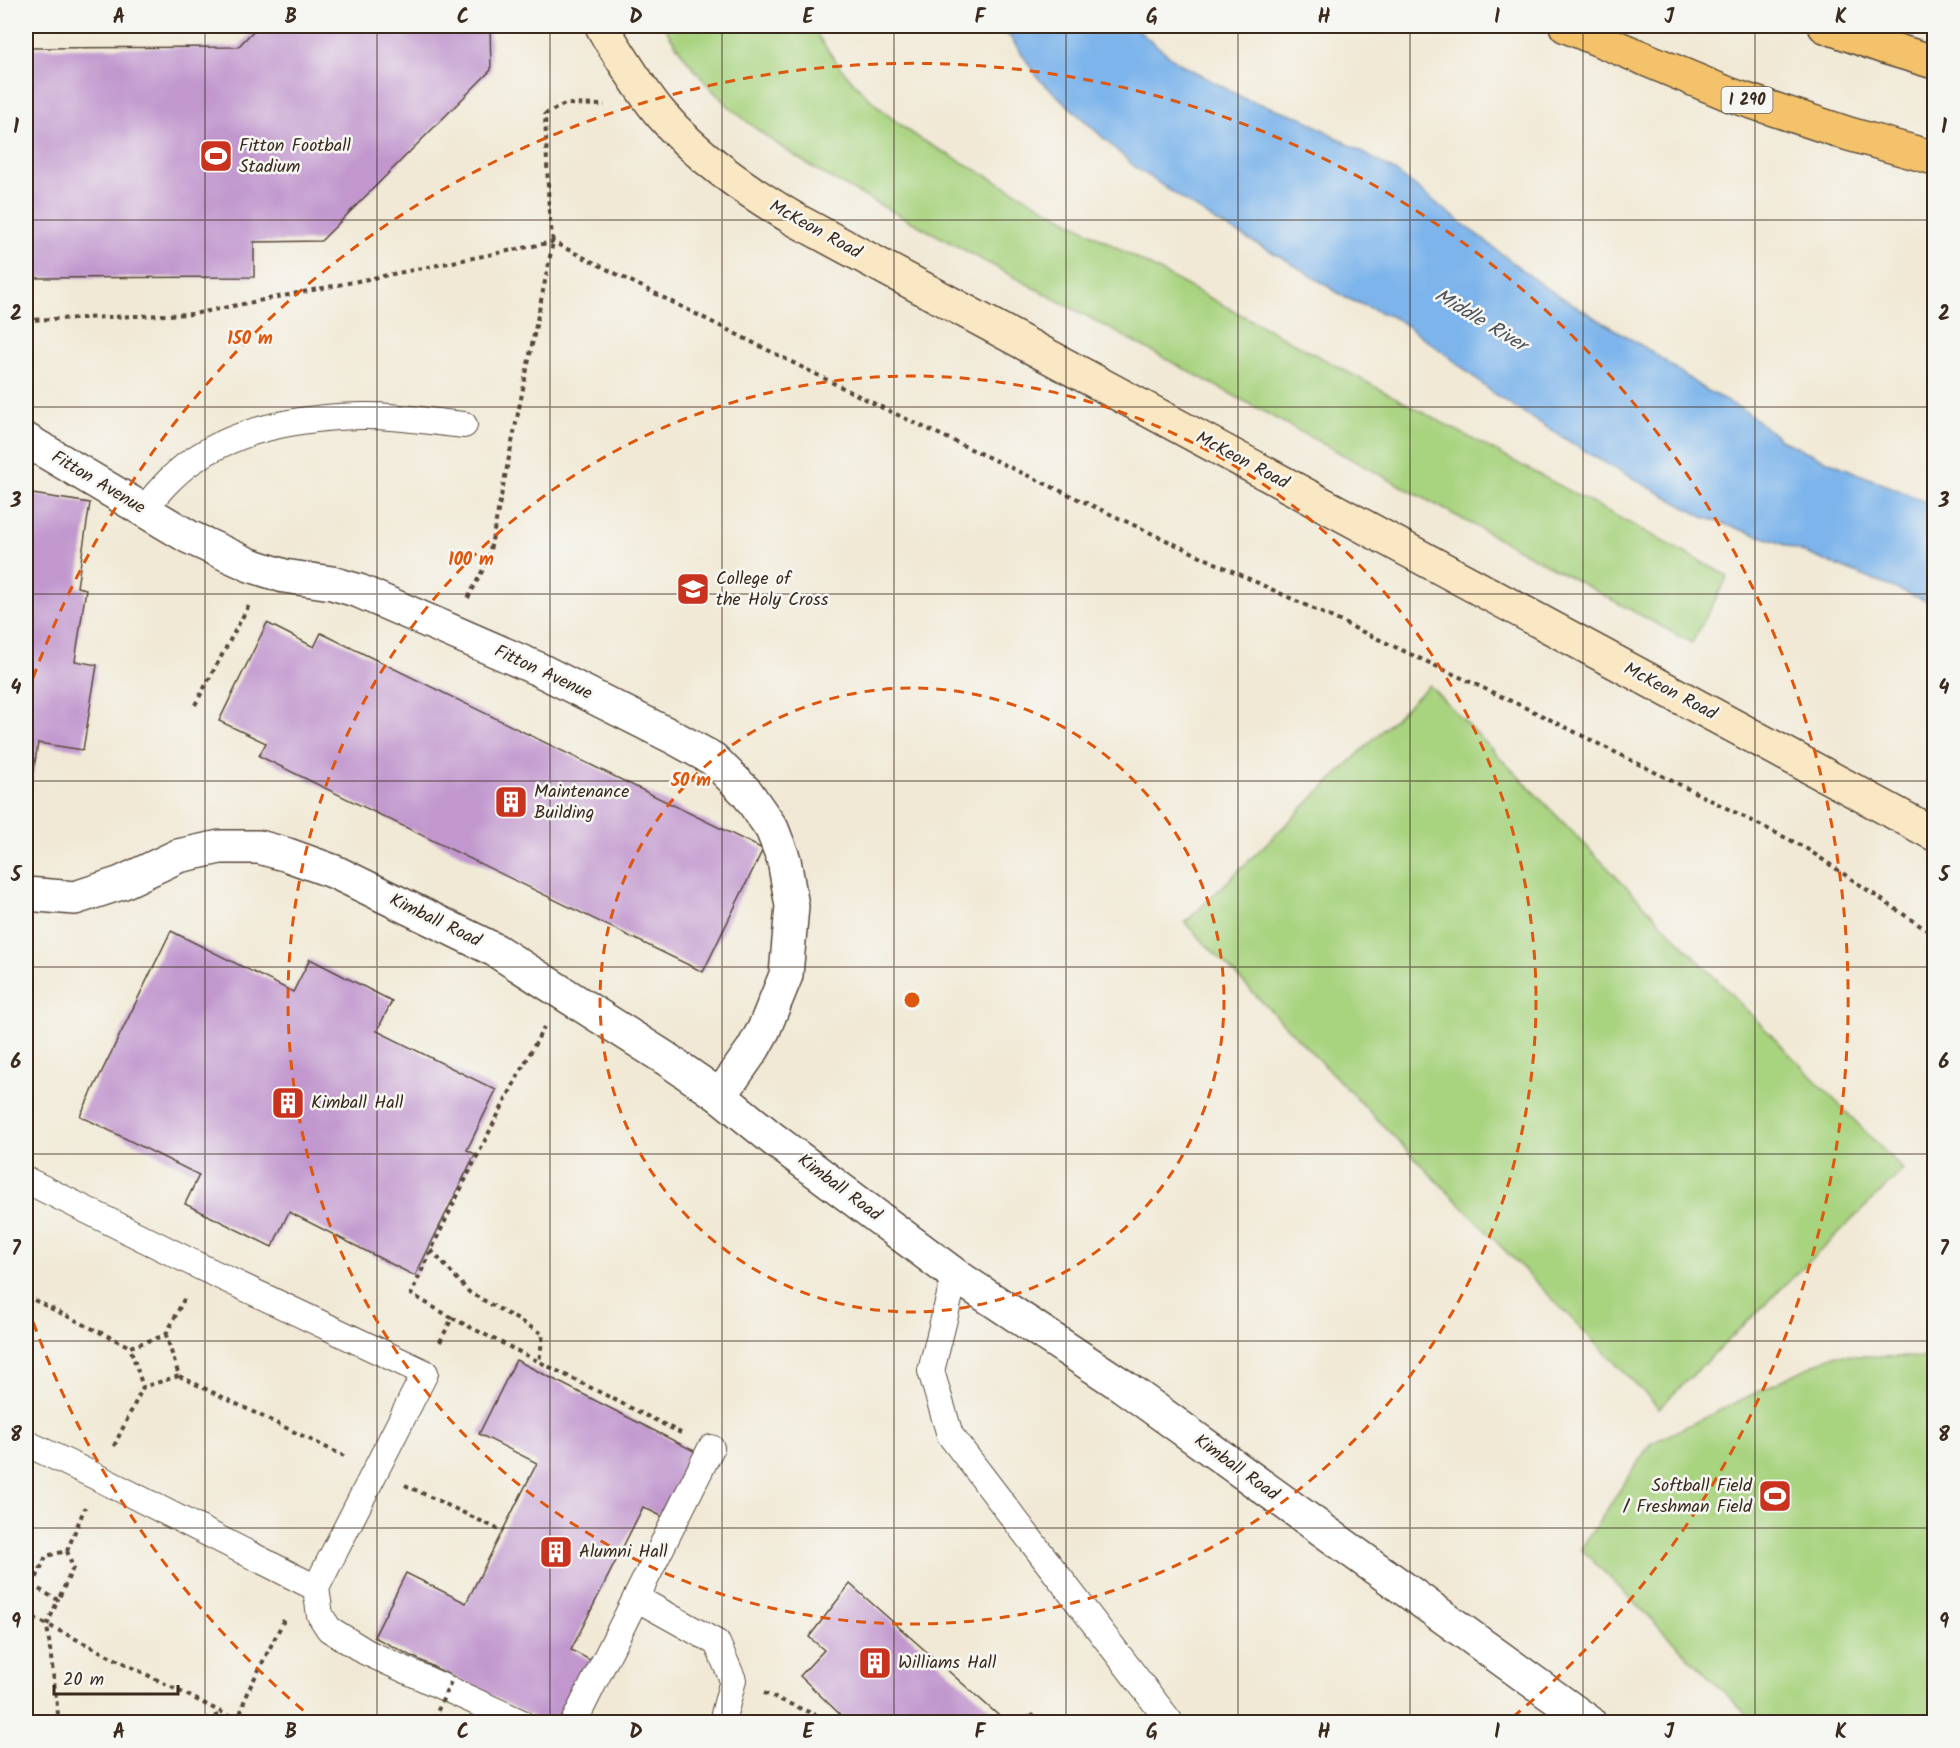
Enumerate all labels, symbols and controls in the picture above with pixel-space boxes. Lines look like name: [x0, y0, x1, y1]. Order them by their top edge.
text: A: [113, 2, 125, 34]
text: B: [285, 2, 297, 34]
text: C: [457, 2, 469, 34]
text: D: [629, 2, 643, 34]
text: E: [802, 2, 814, 34]
text: F: [975, 2, 987, 34]
text: G: [1146, 2, 1158, 34]
text: H: [1317, 2, 1331, 34]
text: I: [1494, 2, 1500, 34]
text: J: [1664, 2, 1675, 34]
text: K: [1835, 2, 1847, 34]
road number: I 290: [1722, 87, 1772, 113]
text: 1: [13, 112, 19, 144]
text: 1: [1941, 112, 1947, 144]
place label: Fitton Football Stadium: [239, 132, 352, 182]
sports icon: Fitton Football Stadium: [198, 138, 234, 174]
street label: McKeon Road: [763, 193, 868, 268]
water label: Middle River: [1428, 281, 1536, 363]
text: 2: [10, 299, 22, 331]
text: 2: [1938, 299, 1950, 331]
text: 150 m: [227, 325, 273, 354]
street label: McKeon Road: [1190, 424, 1295, 498]
street label: Fitton Avenue: [45, 443, 151, 523]
text: 3: [10, 486, 22, 518]
text: 3: [1938, 486, 1950, 518]
text: 100 m: [448, 546, 494, 575]
place label: College of the Holy Cross: [716, 565, 829, 615]
school or university icon: College of the Holy Cross: [675, 571, 711, 607]
street label: Fitton Avenue: [489, 638, 597, 708]
street label: McKeon Road: [1618, 655, 1723, 729]
text: 4: [11, 673, 22, 705]
text: 4: [1939, 673, 1950, 705]
text: 50 m: [670, 767, 711, 796]
place label: Maintenance Building: [534, 778, 629, 828]
building icon: Maintenance Building: [493, 784, 529, 820]
text: 5: [10, 860, 23, 892]
text: 5: [1938, 860, 1951, 892]
street label: Kimball Road: [384, 886, 487, 956]
centre of rings: [902, 990, 922, 1010]
text: 6: [11, 1047, 22, 1079]
text: 6: [1939, 1047, 1950, 1079]
building icon: Kimball Hall: [270, 1085, 306, 1121]
place label: Kimball Hall: [311, 1089, 404, 1118]
street label: Kimball Road: [791, 1147, 888, 1230]
text: 7: [11, 1234, 21, 1266]
text: 7: [1939, 1234, 1949, 1266]
text: 8: [10, 1420, 22, 1452]
text: 8: [1938, 1420, 1950, 1452]
street label: Kimball Road: [1187, 1427, 1285, 1510]
place label: Softball Field / Freshman Field: [1623, 1472, 1753, 1522]
sports icon: Softball Field / Freshman Field: [1757, 1478, 1793, 1514]
building icon: Alumni Hall: [538, 1534, 574, 1570]
place label: Alumni Hall: [579, 1538, 668, 1567]
text: 9: [11, 1607, 21, 1639]
text: 9: [1939, 1607, 1949, 1639]
building icon: Williams Hall: [857, 1645, 893, 1681]
place label: Williams Hall: [898, 1649, 997, 1678]
scale bar: [54, 1658, 178, 1696]
text: 20 m: [63, 1666, 104, 1695]
text: A: [113, 1717, 125, 1748]
text: B: [285, 1717, 297, 1748]
text: C: [457, 1717, 469, 1748]
text: D: [629, 1717, 643, 1748]
text: E: [802, 1717, 814, 1748]
text: F: [975, 1717, 987, 1748]
text: G: [1146, 1717, 1158, 1748]
text: H: [1317, 1717, 1331, 1748]
text: I: [1494, 1717, 1500, 1748]
text: J: [1664, 1717, 1675, 1748]
text: K: [1835, 1717, 1847, 1748]

